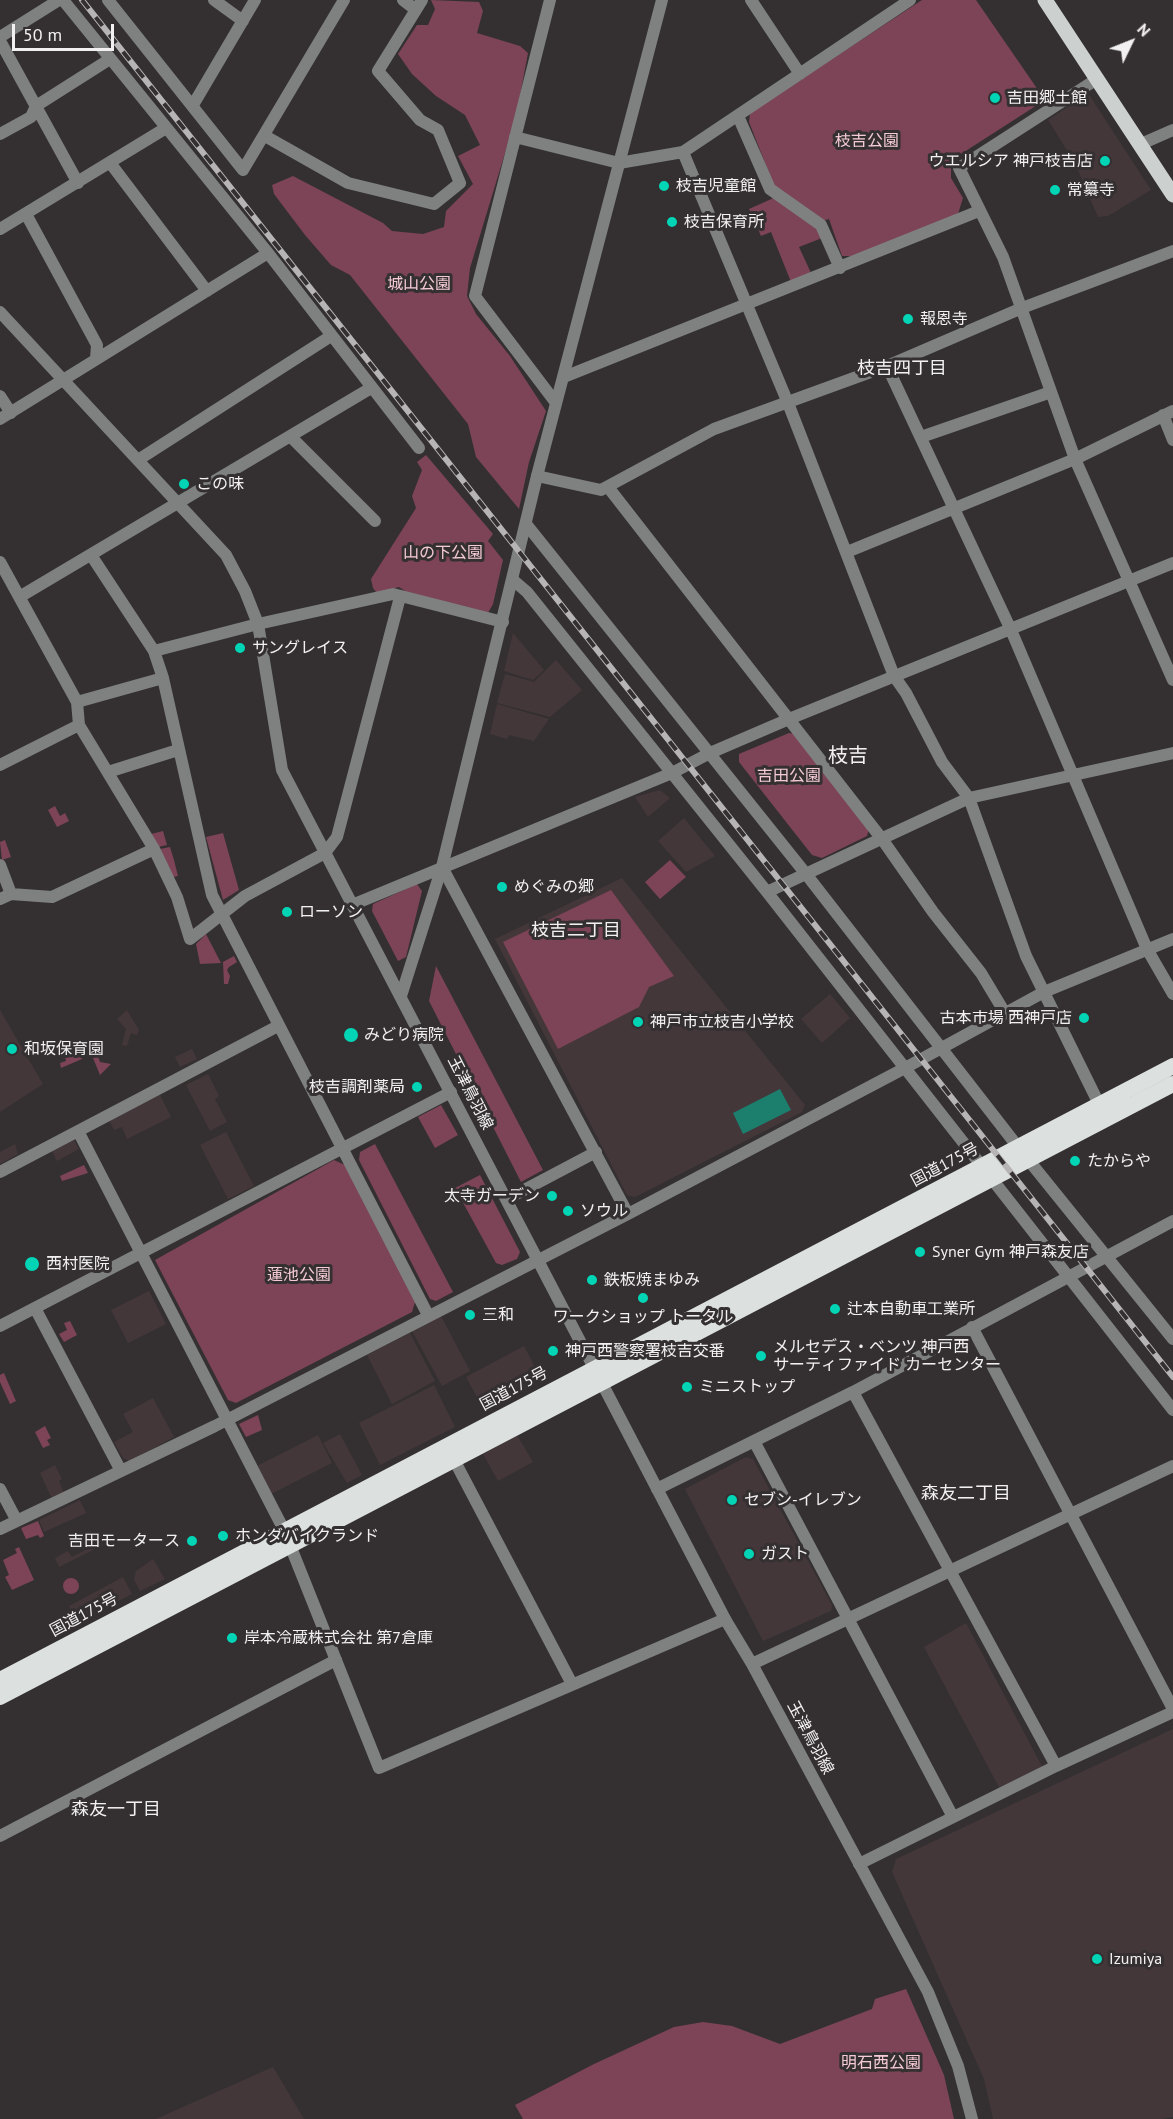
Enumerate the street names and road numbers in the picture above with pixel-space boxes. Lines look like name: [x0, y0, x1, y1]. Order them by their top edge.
street label: 玉津鳥羽線: [443, 1053, 497, 1133]
street label: 国道175号: [908, 1139, 982, 1191]
street label: 国道175号: [477, 1363, 551, 1415]
street label: 国道175号: [47, 1589, 121, 1641]
street label: 玉津鳥羽線: [783, 1698, 837, 1778]

